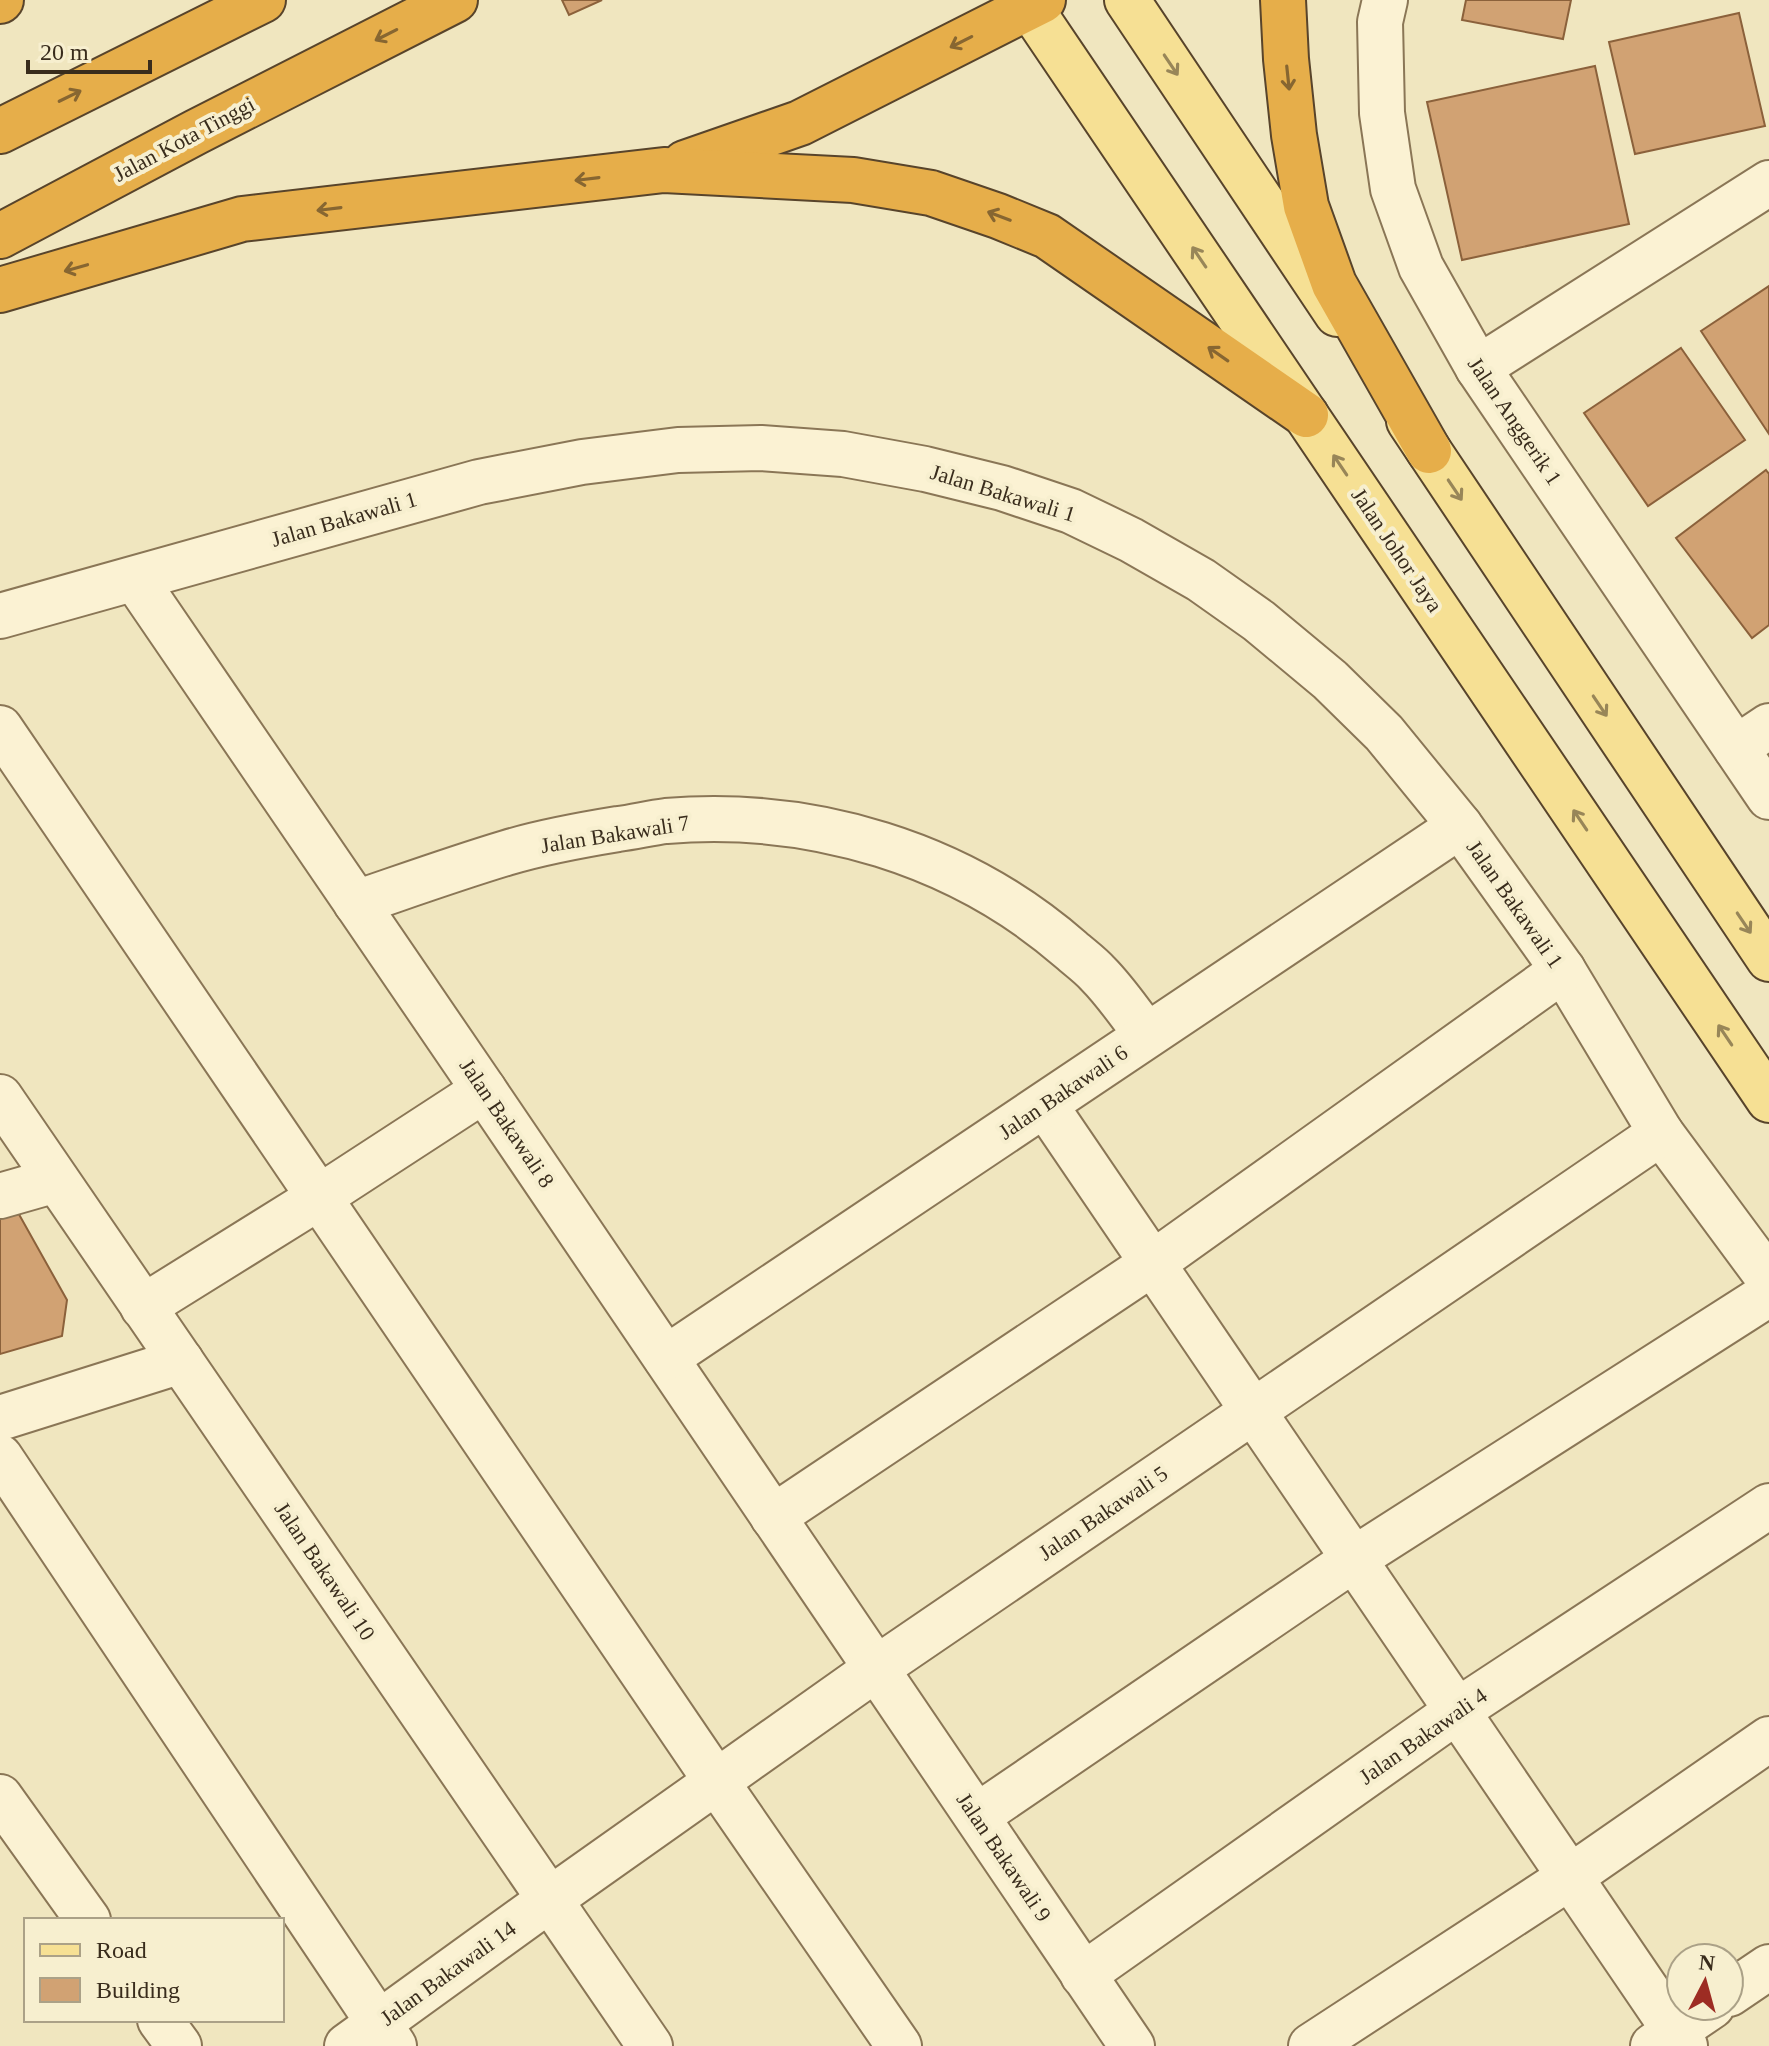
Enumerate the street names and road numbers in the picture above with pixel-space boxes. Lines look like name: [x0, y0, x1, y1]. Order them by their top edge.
street label: Jalan Kota Tinggi: [109, 91, 259, 187]
street label: Jalan Anggerik 1: [1463, 352, 1567, 490]
street label: Jalan Bakawali 1: [927, 459, 1079, 527]
street label: Jalan Johor Jaya: [1346, 483, 1448, 617]
street label: Jalan Bakawali 1: [268, 486, 420, 552]
street label: Jalan Bakawali 7: [539, 810, 691, 858]
street label: Jalan Bakawali 1: [1462, 835, 1568, 973]
street label: Jalan Bakawali 6: [994, 1040, 1132, 1144]
street label: Jalan Bakawali 8: [455, 1054, 559, 1192]
street label: Jalan Bakawali 5: [1034, 1461, 1172, 1565]
street label: Jalan Bakawali 10: [270, 1497, 380, 1645]
street label: Jalan Bakawali 4: [1354, 1683, 1492, 1789]
street label: Jalan Bakawali 9: [952, 1788, 1056, 1926]
street label: Jalan Bakawali 14: [375, 1915, 521, 2031]

